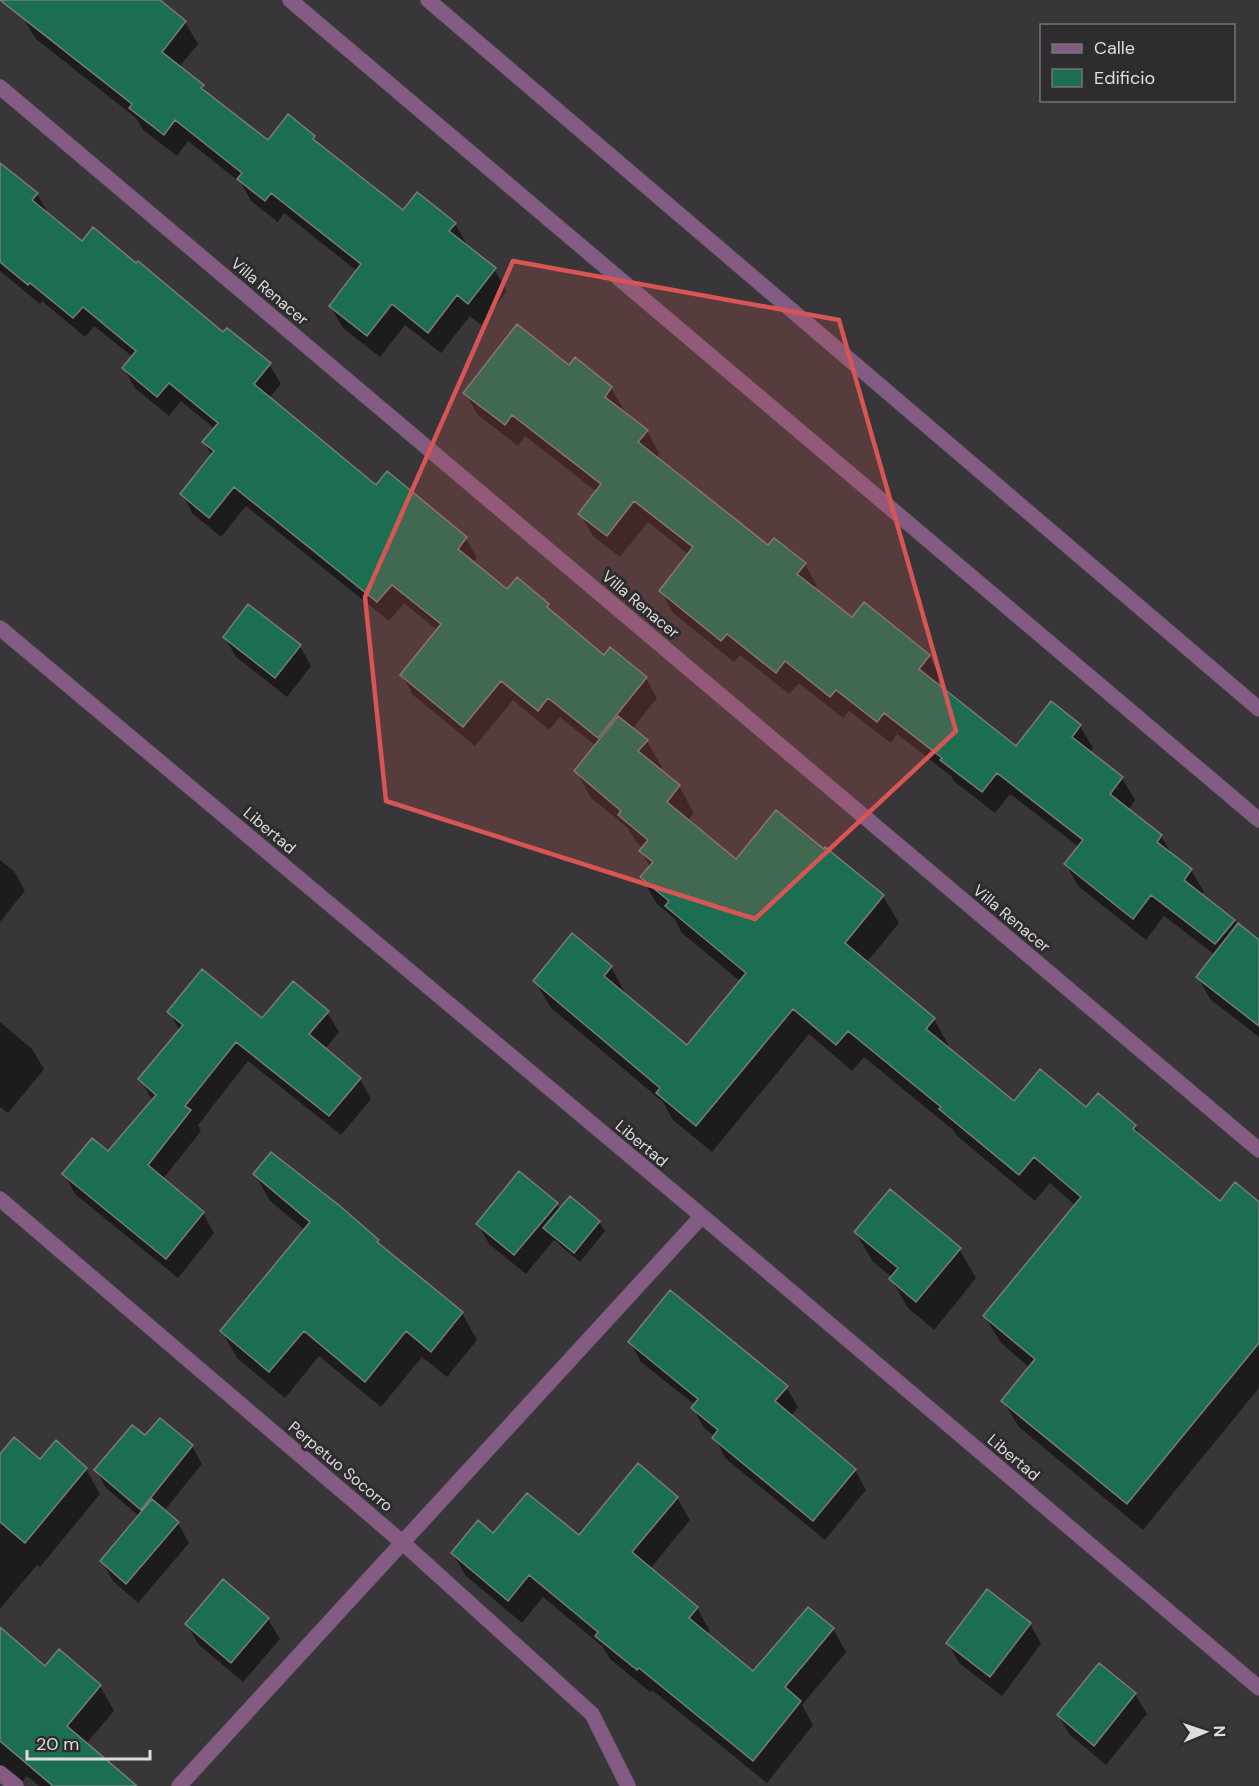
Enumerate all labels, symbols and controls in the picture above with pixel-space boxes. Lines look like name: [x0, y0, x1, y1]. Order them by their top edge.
legend: [1040, 24, 1235, 102]
text: Calle: [1094, 36, 1135, 60]
text: Edificio: [1094, 66, 1155, 90]
street label: Villa Renacer: [227, 253, 313, 330]
street label: Villa Renacer: [598, 566, 684, 643]
street label: Libertad: [239, 802, 300, 858]
street label: Villa Renacer: [969, 880, 1055, 957]
street label: Libertad: [611, 1115, 672, 1171]
street label: Perpetuo Socorro: [284, 1416, 397, 1516]
street label: Libertad: [983, 1429, 1044, 1485]
north arrow: [1175, 1702, 1235, 1762]
scale bar: [27, 1723, 150, 1761]
text: N: [1209, 1725, 1230, 1738]
text: 20 m: [36, 1732, 79, 1756]

